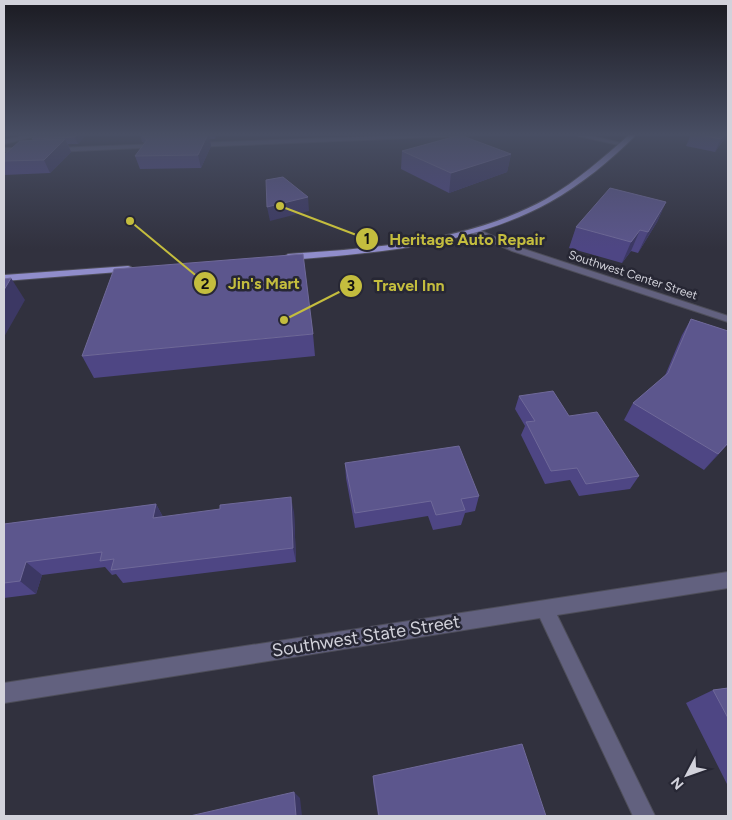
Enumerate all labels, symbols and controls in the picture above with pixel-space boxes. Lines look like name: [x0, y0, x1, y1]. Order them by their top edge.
callout: Heritage Auto Repair: [354, 224, 555, 255]
text: 1: [364, 230, 370, 248]
text: Heritage Auto Repair: [389, 230, 545, 249]
street label: Southwest Center Street: [567, 248, 700, 303]
callout: Jin's Mart: [193, 268, 310, 299]
callout: Travel Inn: [339, 270, 455, 301]
text: Jin's Mart: [228, 274, 300, 293]
text: 2: [201, 275, 210, 293]
text: Travel Inn: [373, 276, 445, 295]
text: 3: [347, 277, 355, 295]
street label: Southwest State Street: [270, 610, 462, 662]
north arrow: [662, 750, 712, 800]
text: N: [668, 774, 688, 793]

